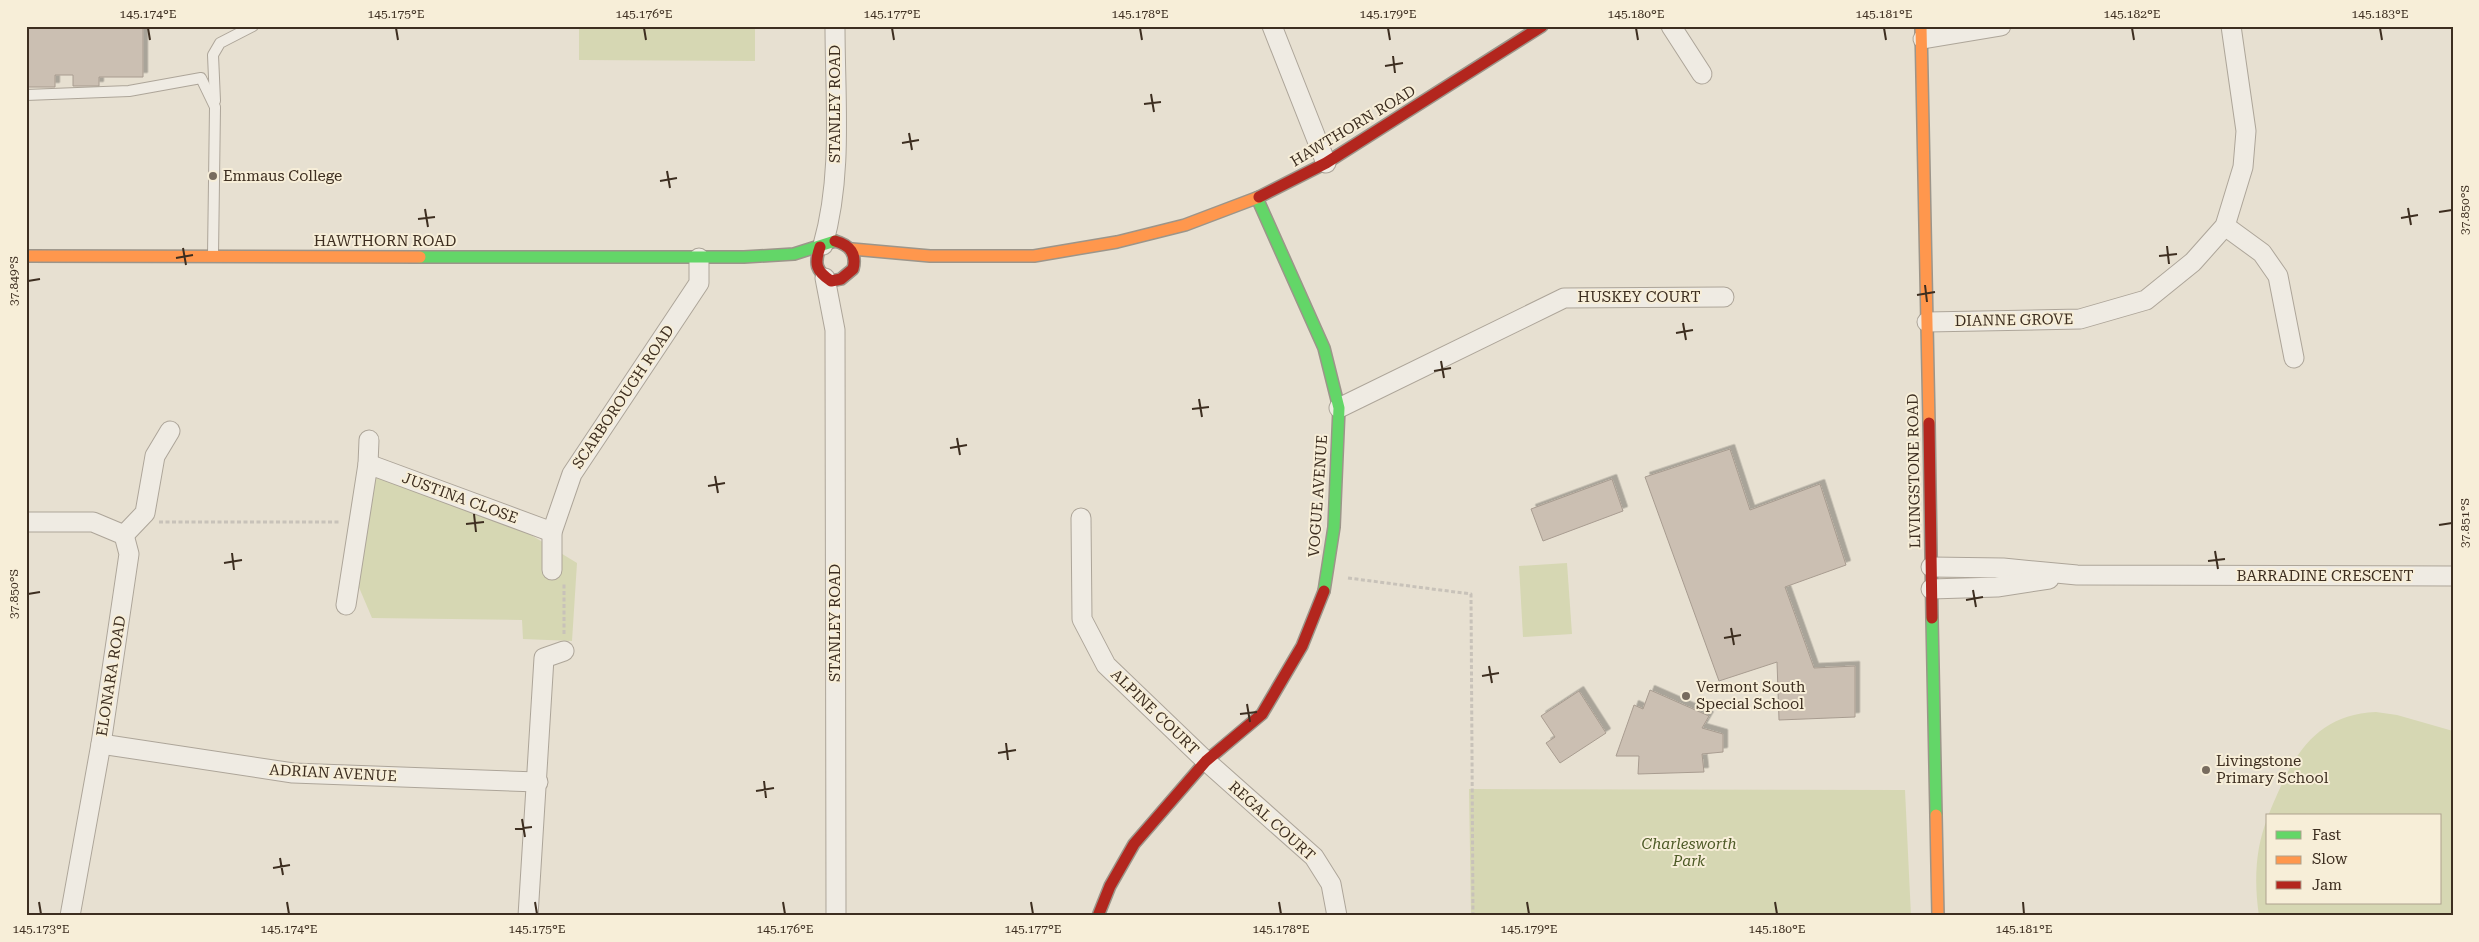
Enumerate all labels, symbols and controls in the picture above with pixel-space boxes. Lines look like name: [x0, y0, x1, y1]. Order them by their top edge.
text: 145.174°E: [120, 7, 176, 21]
text: 145.175°E: [368, 7, 424, 21]
text: 145.176°E: [616, 7, 672, 21]
text: 145.177°E: [864, 7, 920, 21]
text: 145.178°E: [1112, 7, 1168, 21]
text: 145.179°E: [1360, 7, 1416, 21]
text: 145.180°E: [1608, 7, 1664, 21]
text: 145.181°E: [1856, 7, 1912, 21]
text: 145.182°E: [2104, 7, 2160, 21]
text: 145.183°E: [2352, 7, 2408, 21]
street label: STANLEY ROAD: [826, 45, 844, 163]
street label: HAWTHORN ROAD: [1287, 82, 1419, 170]
place label: Emmaus College: [223, 167, 342, 185]
marker: Emmaus College: [207, 170, 219, 182]
text: 37.850°S: [2458, 185, 2472, 235]
street label: HAWTHORN ROAD: [314, 232, 456, 250]
text: 37.849°S: [7, 256, 21, 306]
street label: HUSKEY COURT: [1577, 288, 1701, 306]
street label: DIANNE GROVE: [1954, 310, 2074, 330]
street label: SCARBOROUGH ROAD: [568, 322, 678, 472]
street label: LIVINGSTONE ROAD: [1904, 393, 1924, 549]
street label: VOGUE AVENUE: [1305, 434, 1331, 558]
street label: JUSTINA CLOSE: [400, 469, 520, 527]
text: 37.851°S: [2458, 498, 2472, 548]
street label: STANLEY ROAD: [826, 564, 844, 682]
street label: BARRADINE CRESCENT: [2236, 567, 2414, 585]
text: 37.850°S: [7, 569, 21, 619]
street label: ELONARA ROAD: [93, 614, 129, 738]
street label: ALPINE COURT: [1107, 666, 1203, 758]
place label: Vermont South Special School: [1696, 678, 1806, 713]
marker: Vermont South Special School: [1680, 690, 1692, 702]
place label: Livingstone Primary School: [2216, 752, 2329, 787]
street label: ADRIAN AVENUE: [269, 761, 397, 785]
marker: Livingstone Primary School: [2200, 764, 2212, 776]
street label: REGAL COURT: [1225, 777, 1319, 865]
legend: [2266, 814, 2442, 904]
text: Fast: [2312, 826, 2342, 844]
park label: Charlesworth Park: [1641, 835, 1737, 870]
text: Slow: [2312, 850, 2348, 868]
text: Jam: [2312, 876, 2342, 894]
text: 145.173°E: [13, 922, 69, 936]
text: 145.174°E: [261, 922, 317, 936]
text: 145.175°E: [509, 922, 565, 936]
text: 145.176°E: [757, 922, 813, 936]
text: 145.177°E: [1005, 922, 1061, 936]
text: 145.178°E: [1253, 922, 1309, 936]
text: 145.179°E: [1501, 922, 1557, 936]
text: 145.180°E: [1749, 922, 1805, 936]
text: 145.181°E: [1996, 922, 2052, 936]

